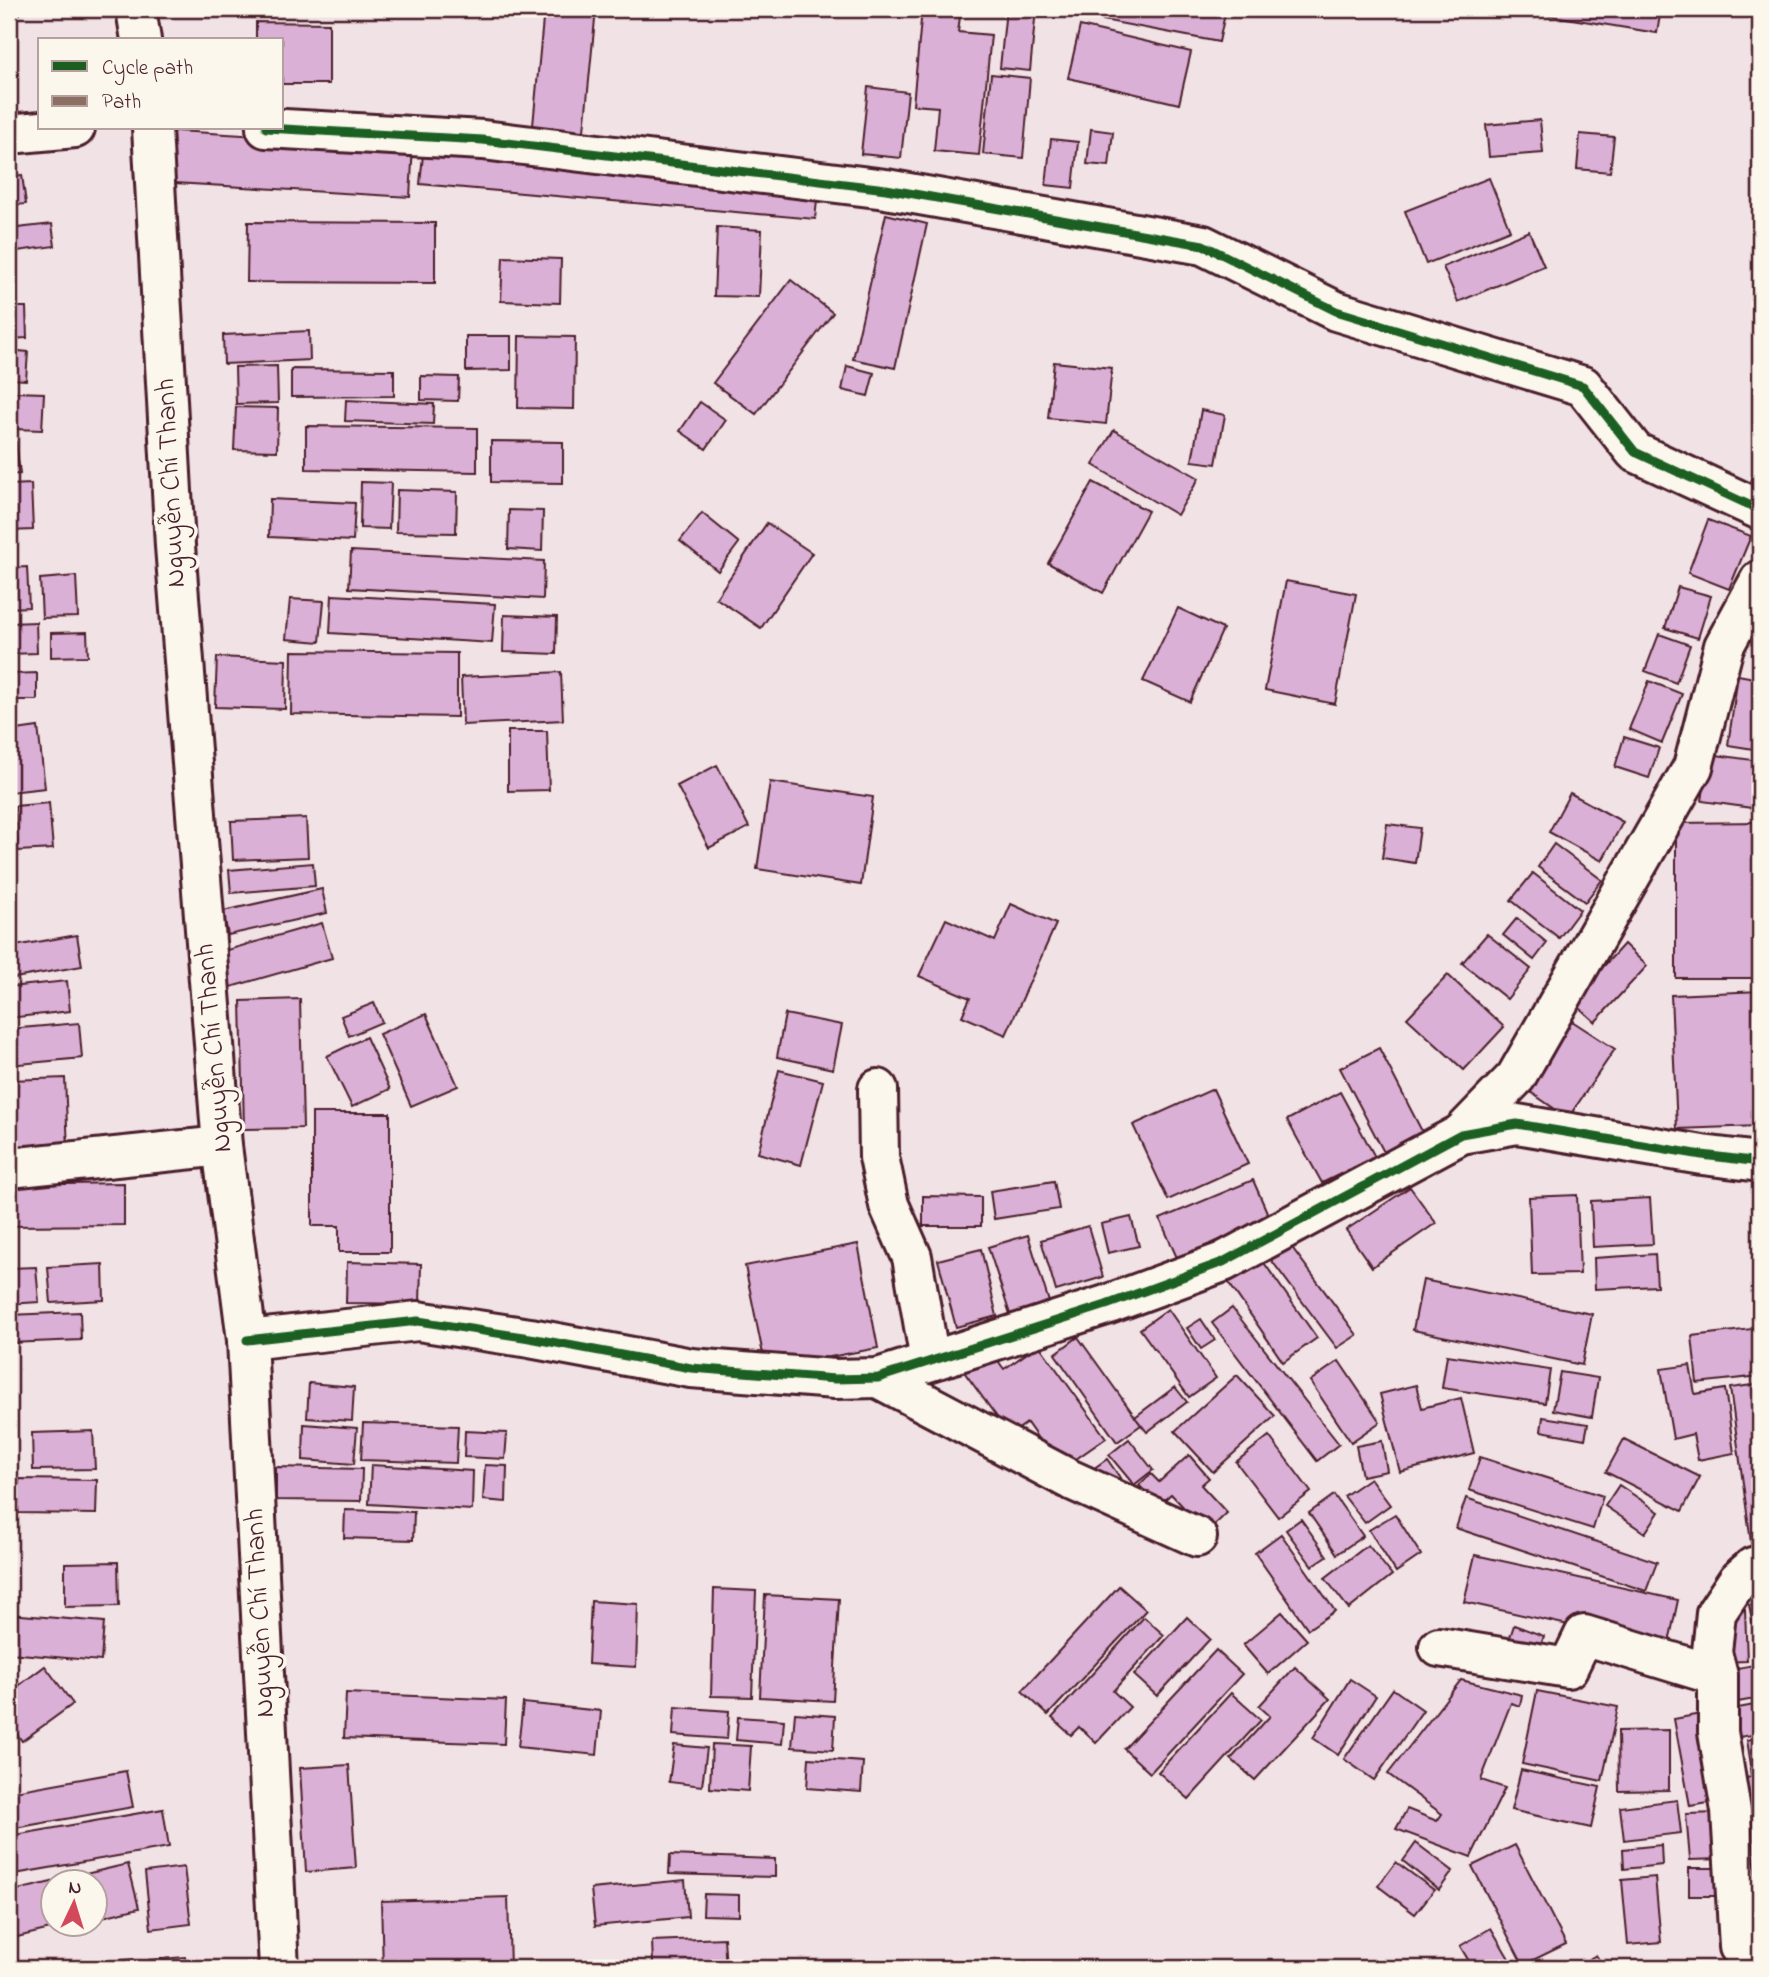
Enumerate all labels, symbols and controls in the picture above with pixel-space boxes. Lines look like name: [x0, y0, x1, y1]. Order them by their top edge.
legend: [38, 38, 284, 130]
text: Cycle path: [102, 54, 193, 86]
text: Path: [102, 88, 141, 118]
street label: Nguyễn Chí Thanh: [146, 377, 198, 589]
street label: Nguyễn Chí Thanh: [185, 942, 245, 1154]
street label: Nguyễn Chí Thanh: [235, 1507, 287, 1719]
north arrow: [38, 1868, 108, 1938]
text: N: [68, 1875, 83, 1902]

